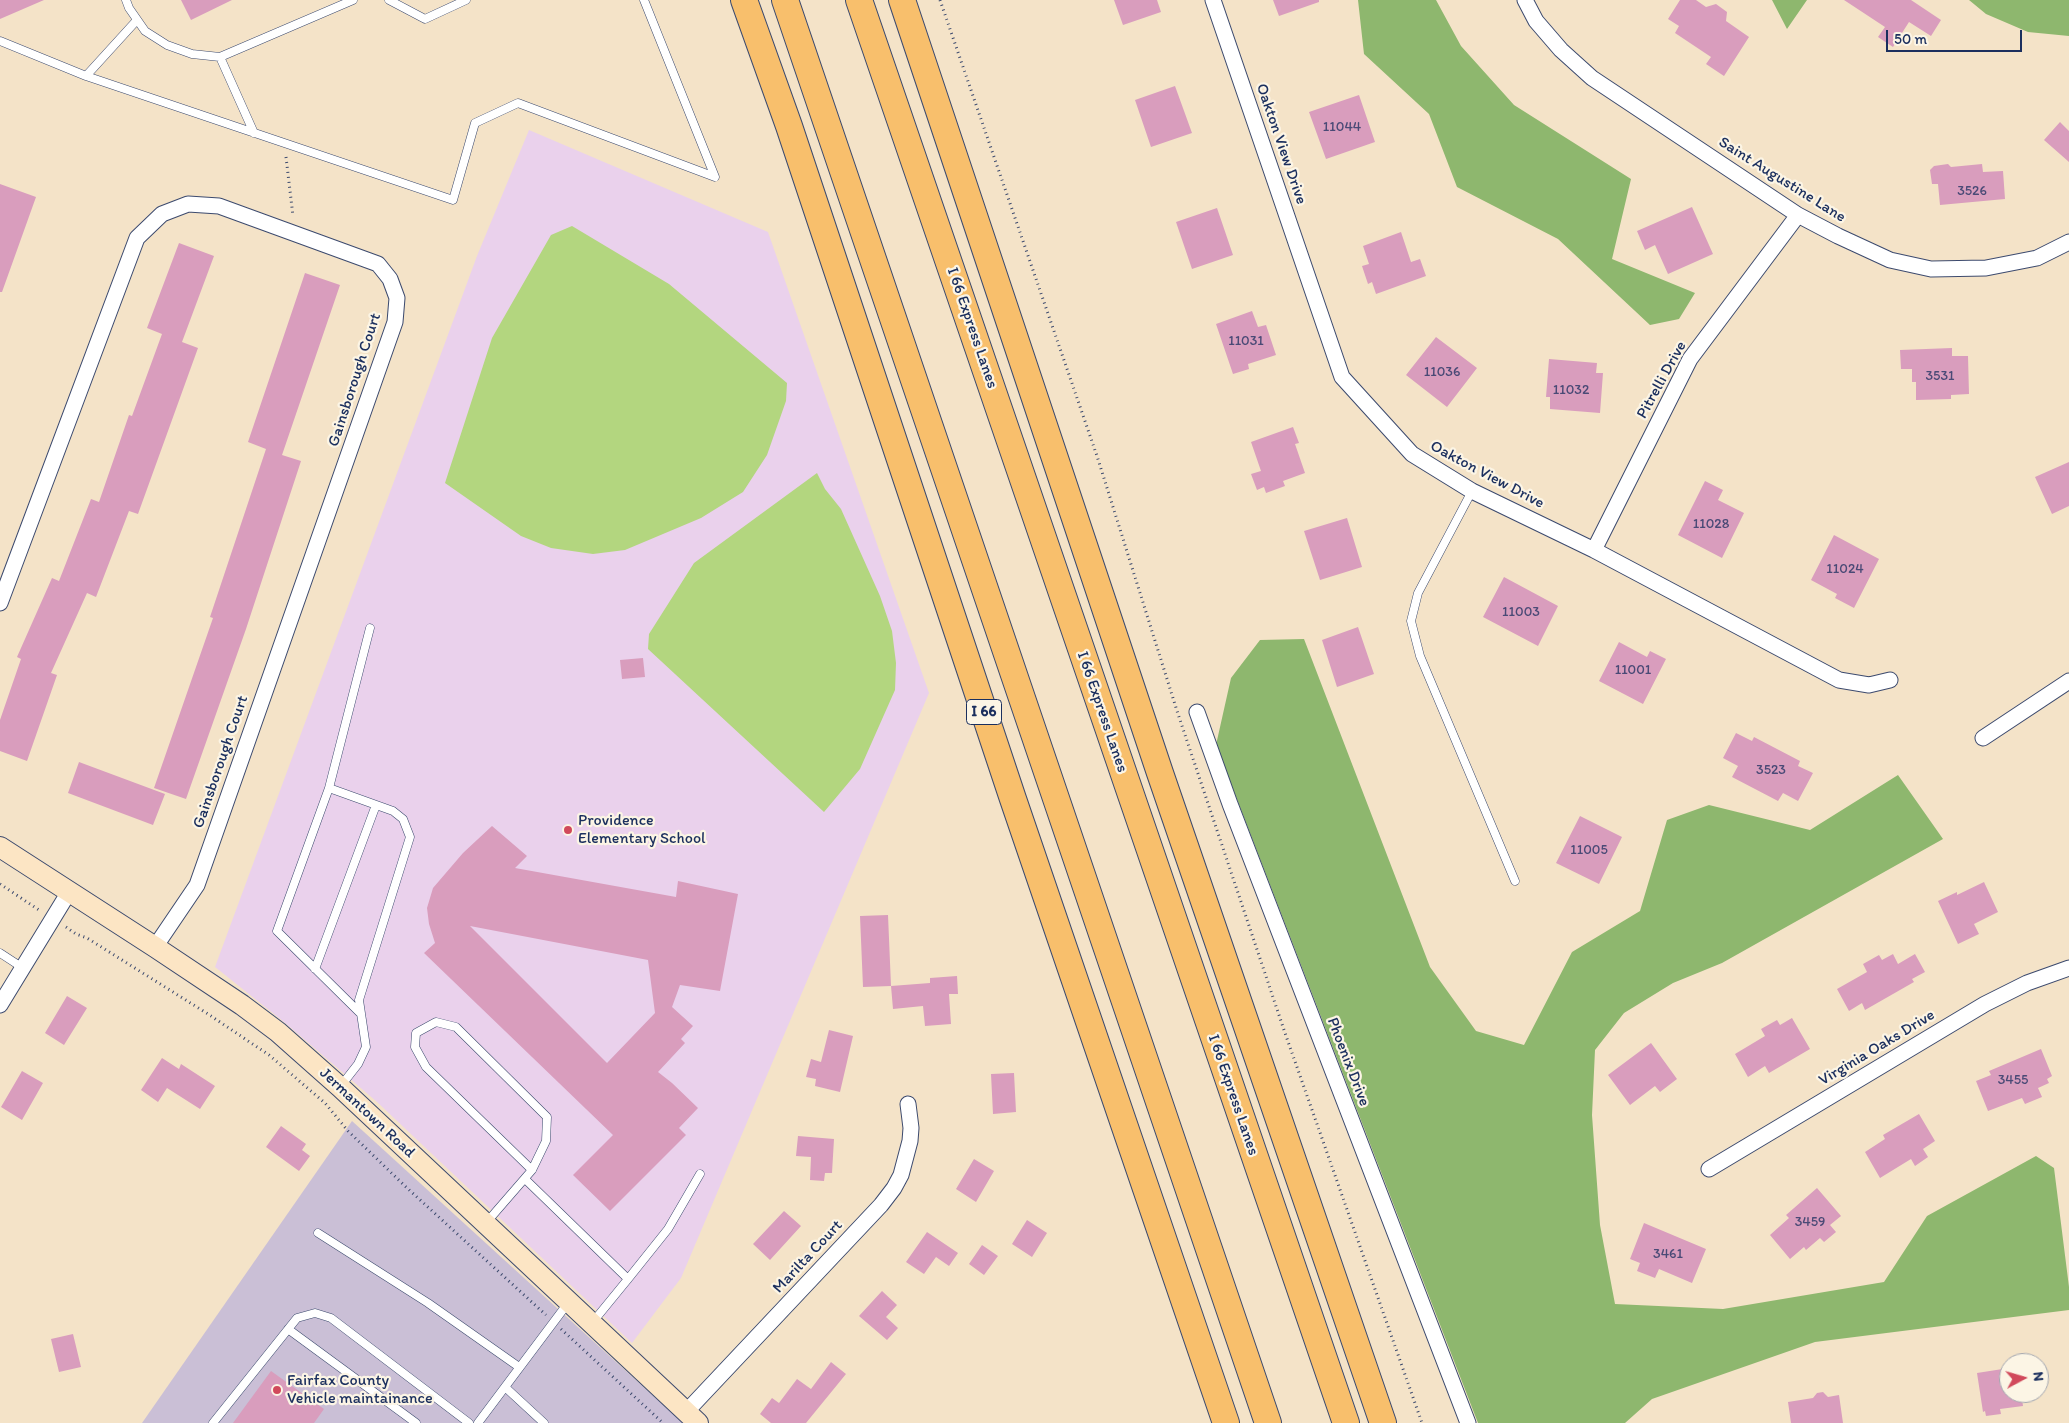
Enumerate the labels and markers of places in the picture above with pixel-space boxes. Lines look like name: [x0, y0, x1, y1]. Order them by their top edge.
place label: Providence Elementary School: [578, 811, 706, 849]
marker: Providence Elementary School: [562, 824, 574, 836]
place label: Fairfax County Vehicle maintainance: [287, 1371, 433, 1409]
marker: Fairfax County Vehicle maintainance: [271, 1384, 283, 1396]

